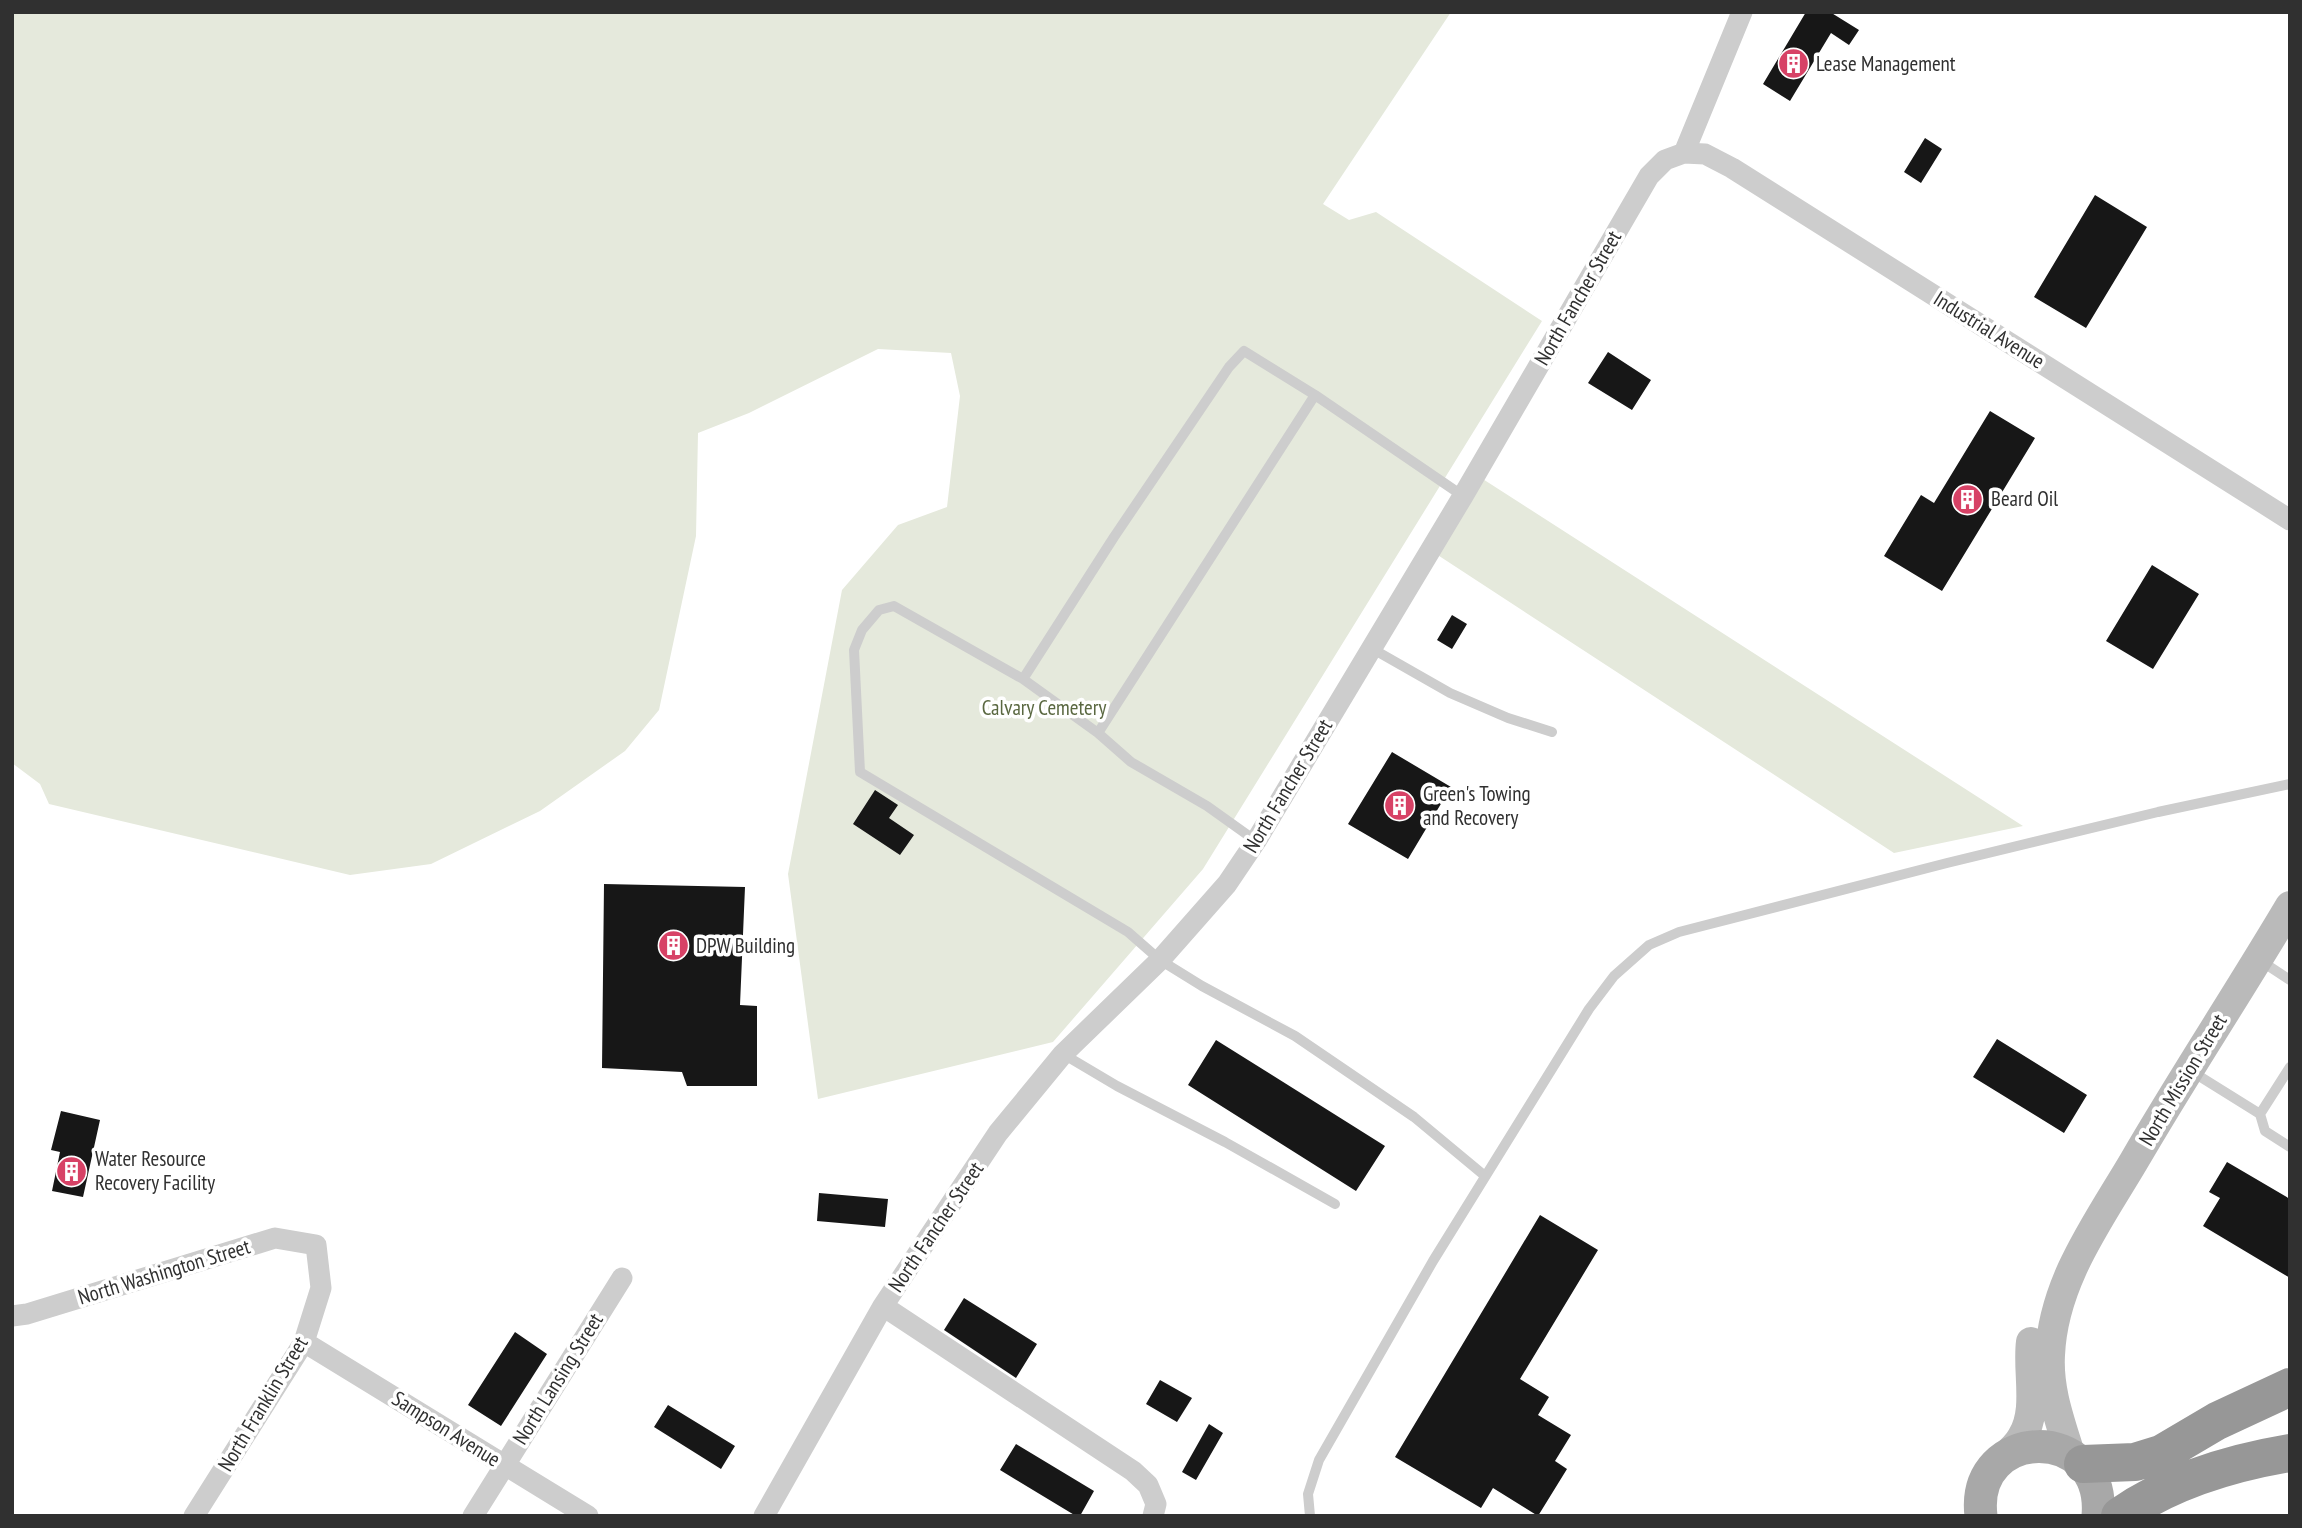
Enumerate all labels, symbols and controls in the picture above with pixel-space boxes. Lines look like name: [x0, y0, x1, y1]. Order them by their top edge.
building icon: Lease Management: [1776, 47, 1810, 81]
place label: Lease Management: [1816, 50, 1956, 77]
street label: North Fancher Street: [1528, 225, 1627, 370]
street label: Industrial Avenue: [1929, 285, 2050, 374]
building icon: Beard Oil: [1951, 482, 1985, 516]
place label: Beard Oil: [1991, 485, 2058, 512]
park label: Calvary Cemetery: [982, 694, 1106, 721]
street label: North Fancher Street: [1237, 714, 1338, 858]
place label: Green's Towing and Recovery: [1423, 780, 1531, 831]
building icon: Green's Towing and Recovery: [1383, 789, 1417, 823]
building icon: DPW Building: [656, 929, 690, 963]
place label: DPW Building: [696, 932, 795, 959]
street label: North Mission Street: [2133, 1009, 2233, 1151]
place label: Water Resource Recovery Facility: [95, 1145, 215, 1196]
building icon: Water Resource Recovery Facility: [55, 1154, 89, 1188]
street label: North Fancher Street: [882, 1156, 989, 1297]
street label: North Washington Street: [75, 1232, 253, 1311]
street label: North Lansing Street: [506, 1308, 609, 1449]
street label: North Franklin Street: [212, 1331, 314, 1476]
street label: Sampson Avenue: [387, 1385, 505, 1473]

